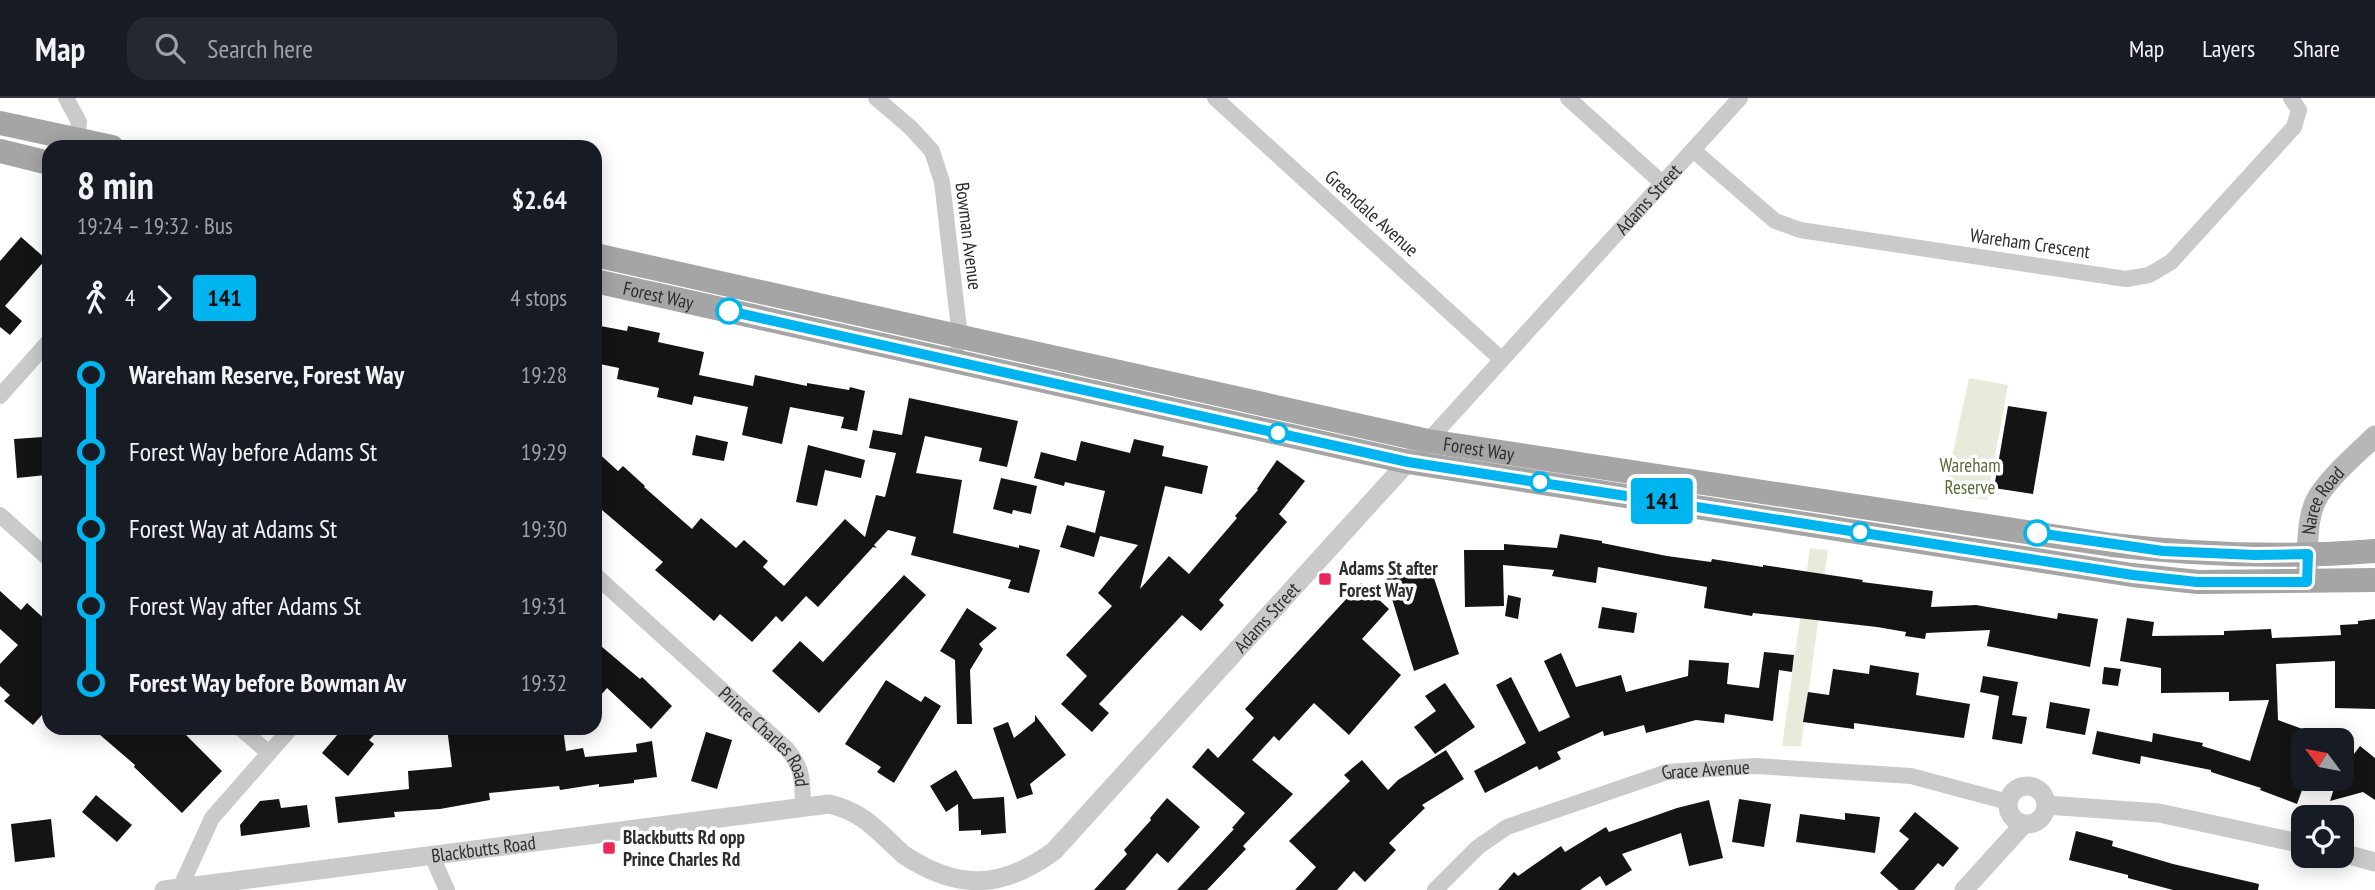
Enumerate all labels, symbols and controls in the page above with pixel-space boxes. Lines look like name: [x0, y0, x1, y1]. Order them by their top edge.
search box: [127, 17, 617, 80]
text: Map: [35, 27, 85, 70]
icon: search: [151, 29, 189, 67]
text: Search here: [207, 32, 313, 65]
text: Map: [2129, 33, 2164, 64]
text: Layers: [2202, 33, 2255, 64]
text: Share: [2293, 33, 2340, 64]
street label: Adams Street: [1610, 158, 1687, 239]
text: 8 min: [77, 160, 154, 209]
street label: Greendale Avenue: [1320, 165, 1424, 262]
street label: Bowman Avenue: [951, 181, 988, 291]
text: $2.64: [512, 183, 567, 216]
text: 19:24 – 19:32 · Bus: [77, 211, 233, 240]
street label: Wareham Crescent: [1968, 223, 2092, 263]
street label: Forest Way: [621, 276, 697, 315]
icon: walk: [77, 279, 115, 317]
icon: forward: [145, 279, 183, 317]
text: 141: [207, 282, 242, 313]
text: 4: [125, 283, 135, 312]
text: 4 stops: [510, 283, 567, 312]
unlabelled marker: [716, 298, 742, 324]
text: Wareham Reserve, Forest Way: [129, 358, 404, 391]
text: 19:28: [521, 360, 567, 389]
unlabelled marker: [1268, 423, 1288, 443]
street label: Forest Way: [1442, 432, 1517, 466]
text: Forest Way before Adams St: [129, 435, 377, 468]
text: 19:29: [521, 437, 567, 466]
park label: Wareham Reserve: [1939, 453, 2001, 499]
street label: Naree Road: [2296, 461, 2349, 536]
unlabelled marker: [1530, 472, 1550, 492]
line badge: 141: [1622, 478, 1702, 524]
text: 141: [1645, 485, 1679, 516]
text: Forest Way at Adams St: [129, 512, 337, 545]
text: 19:30: [521, 514, 567, 543]
unlabelled marker: [2024, 520, 2050, 546]
unlabelled marker: [1850, 522, 1870, 542]
place label: Adams St after Forest Way: [1338, 556, 1438, 602]
marker: Adams St after Forest Way: [1317, 571, 1333, 587]
street label: Adams Street: [1228, 576, 1305, 658]
text: Forest Way after Adams St: [129, 589, 361, 622]
text: 19:31: [521, 591, 567, 620]
text: Forest Way before Bowman Av: [129, 666, 406, 699]
text: 19:32: [521, 668, 567, 697]
street label: Prince Charles Road: [714, 681, 814, 788]
north arrow: [2291, 728, 2354, 791]
map controls: [2291, 728, 2354, 868]
street label: Grace Avenue: [1658, 754, 1751, 785]
button: locate: [2291, 805, 2354, 868]
place label: Blackbutts Rd opp Prince Charles Rd: [623, 825, 745, 871]
street label: Blackbutts Road: [430, 830, 537, 867]
marker: Blackbutts Rd opp Prince Charles Rd: [601, 840, 617, 856]

